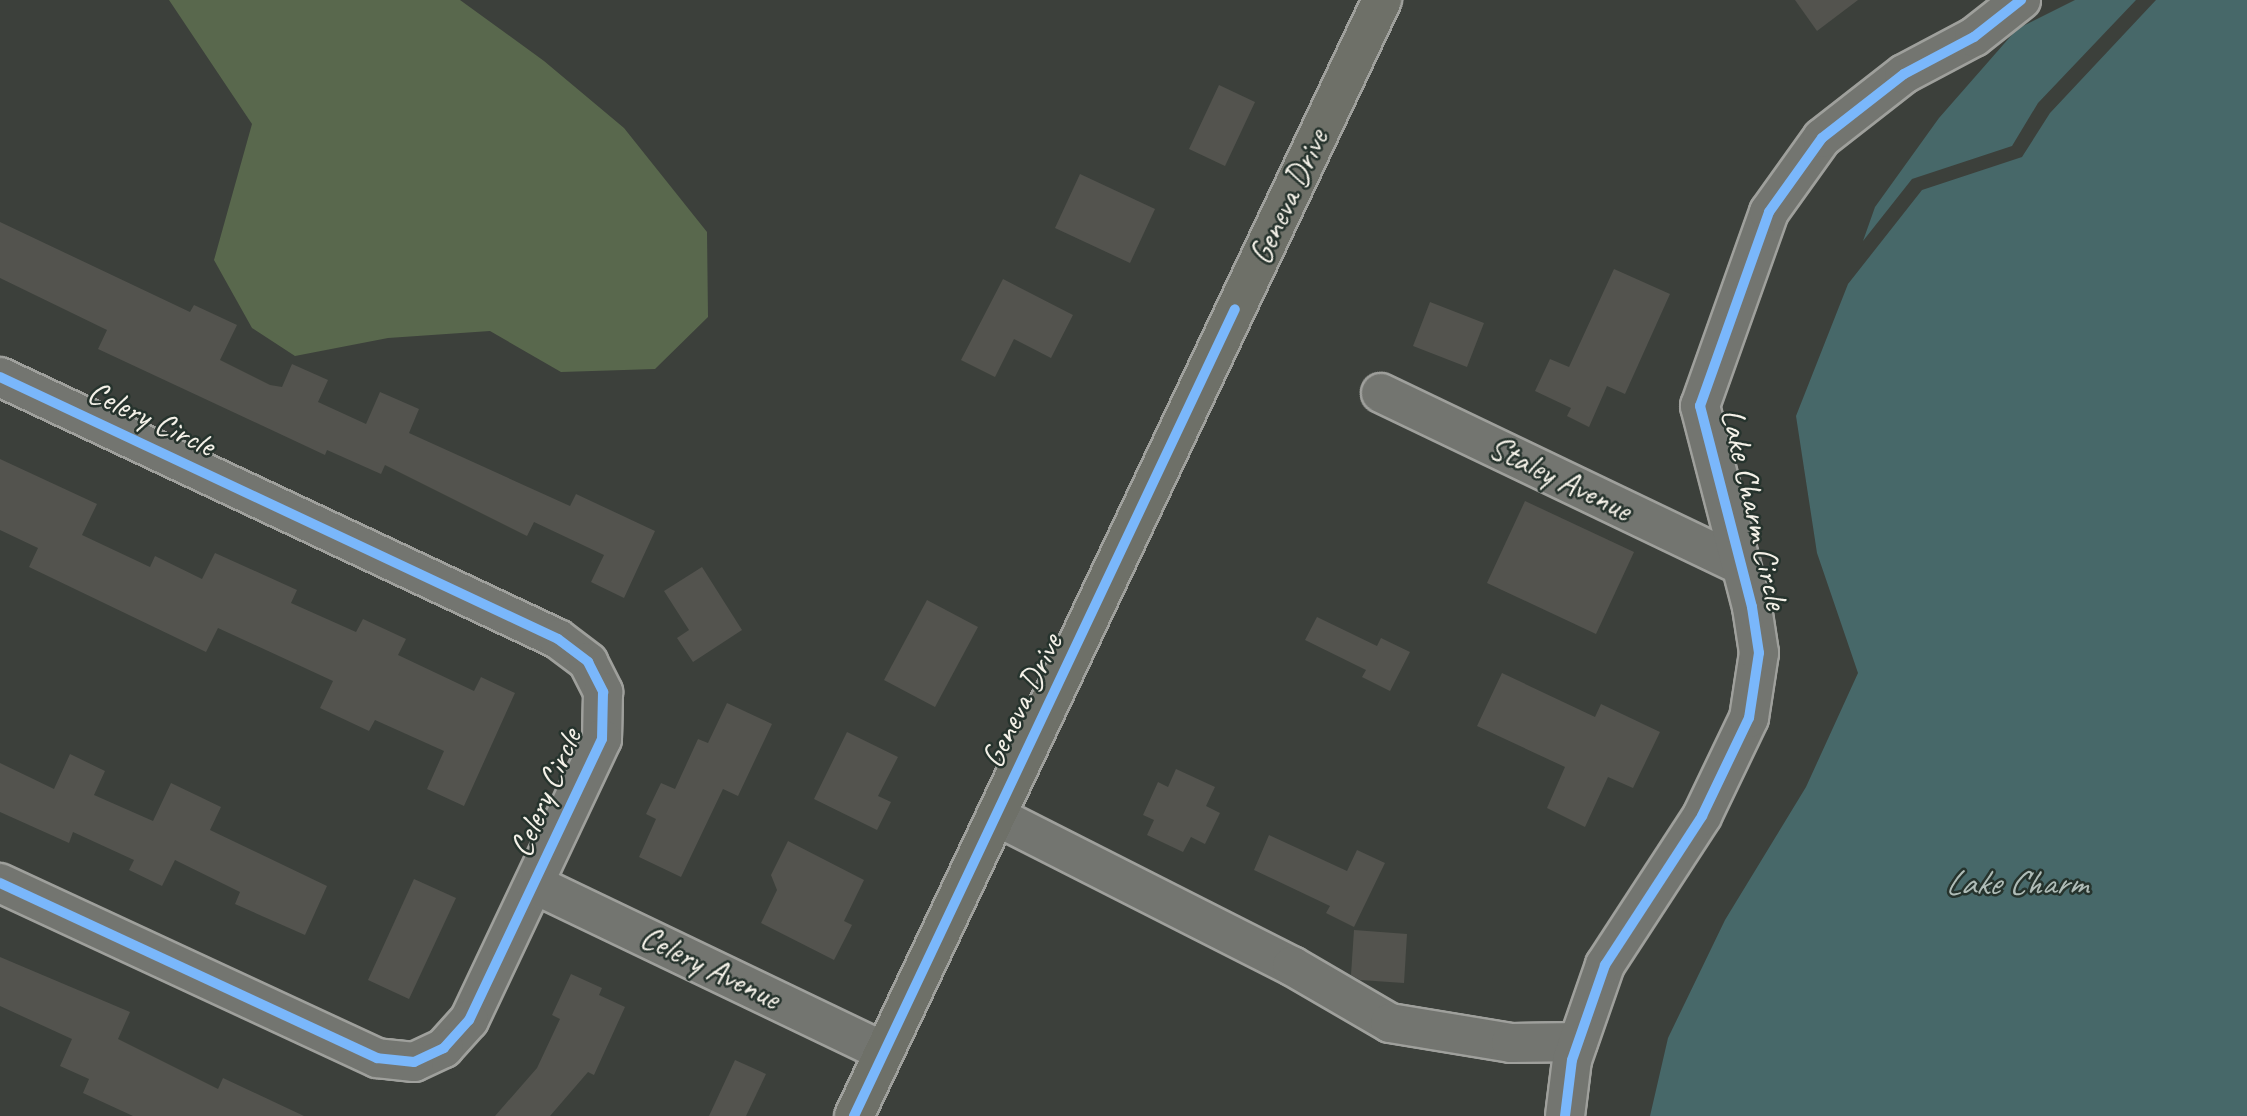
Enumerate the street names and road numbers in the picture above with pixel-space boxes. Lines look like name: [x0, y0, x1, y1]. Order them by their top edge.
street label: Geneva Drive: [1241, 123, 1337, 271]
street label: Celery Circle: [81, 372, 221, 466]
street label: Lake Charm Circle: [1712, 405, 1796, 613]
street label: Staley Avenue: [1482, 428, 1638, 530]
street label: Geneva Drive: [973, 628, 1071, 774]
street label: Celery Circle: [501, 723, 591, 863]
street label: Celery Avenue: [634, 917, 786, 1019]

